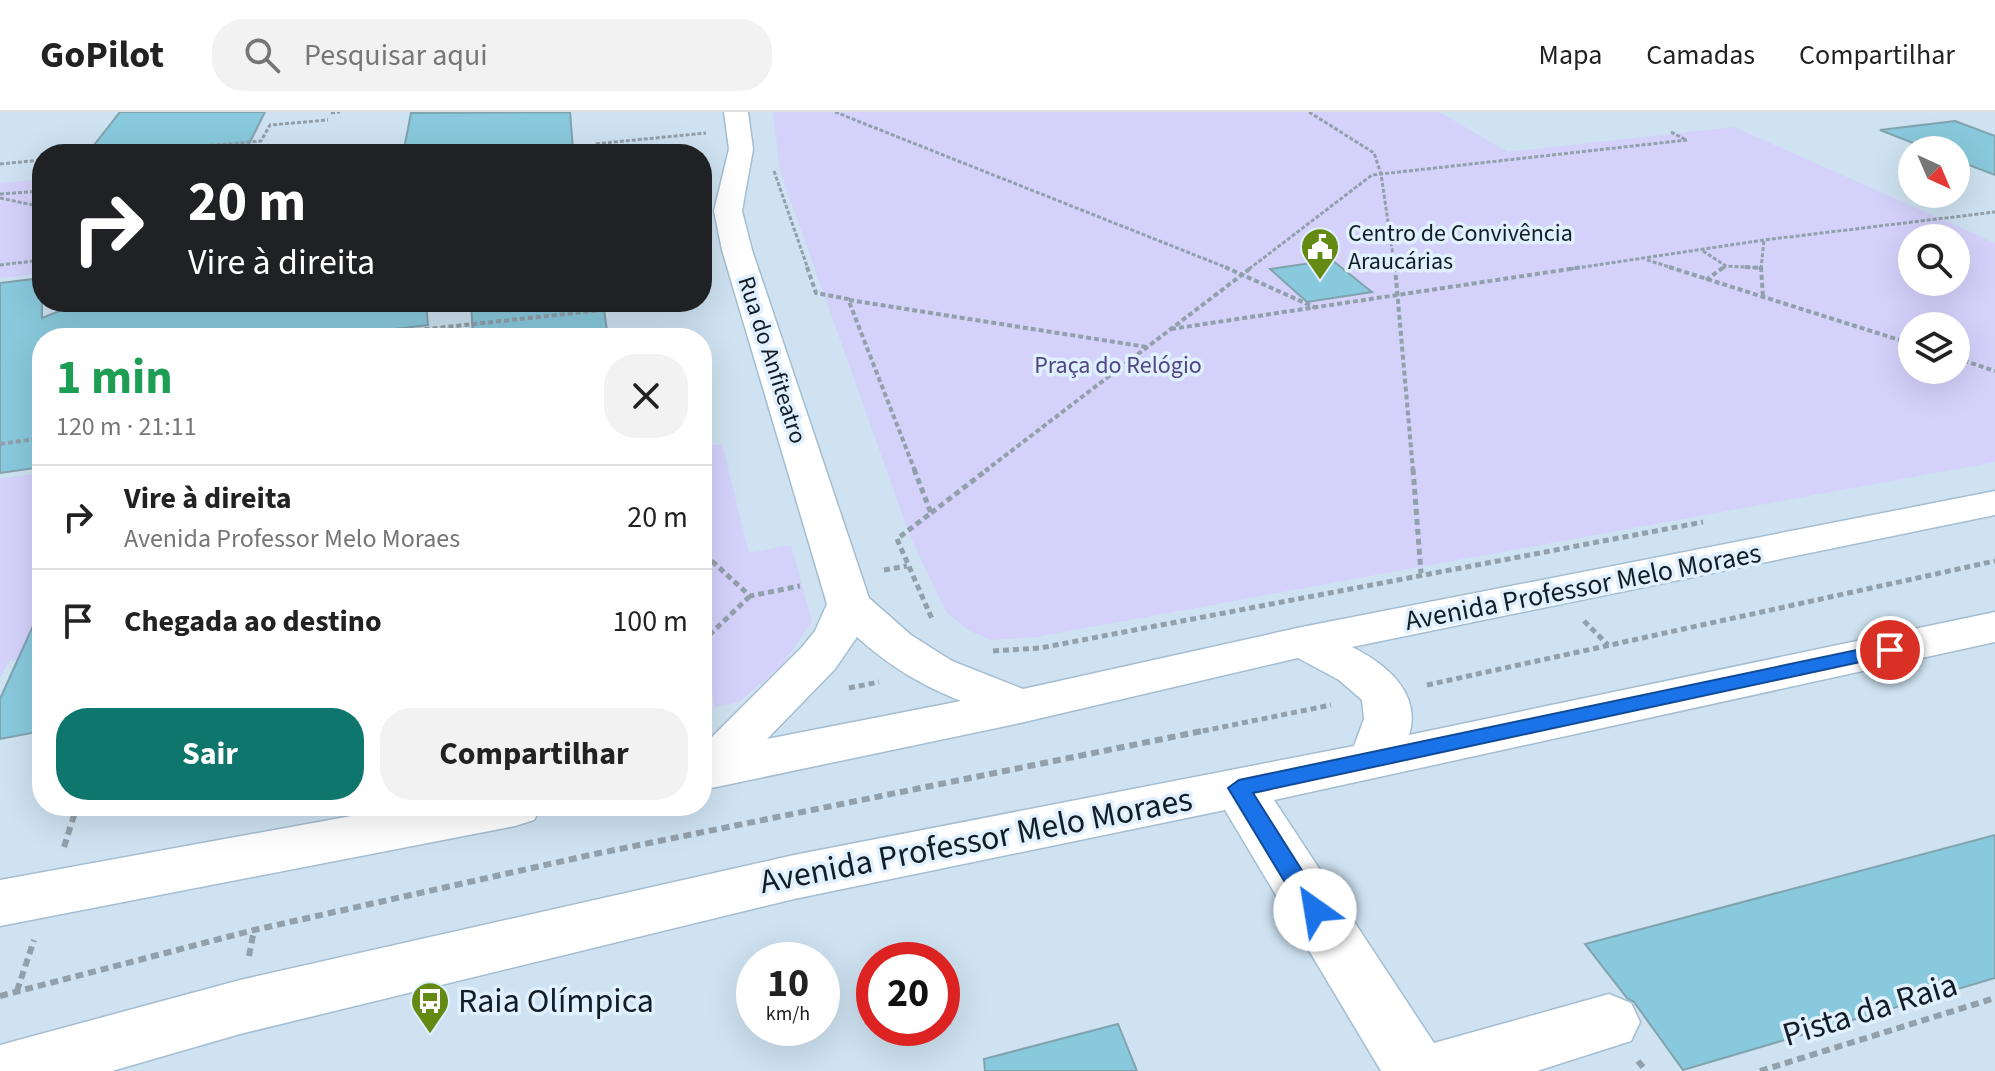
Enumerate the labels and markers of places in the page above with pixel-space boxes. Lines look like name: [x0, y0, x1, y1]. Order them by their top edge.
place label: Centro de Convivência Araucárias: [1348, 216, 1573, 279]
public building icon: Centro de Convivência Araucárias: [1299, 226, 1341, 281]
pin: [1856, 616, 1924, 684]
place label: Raia Olímpica: [458, 977, 654, 1026]
bus stop icon: Raia Olímpica: [409, 980, 451, 1035]

